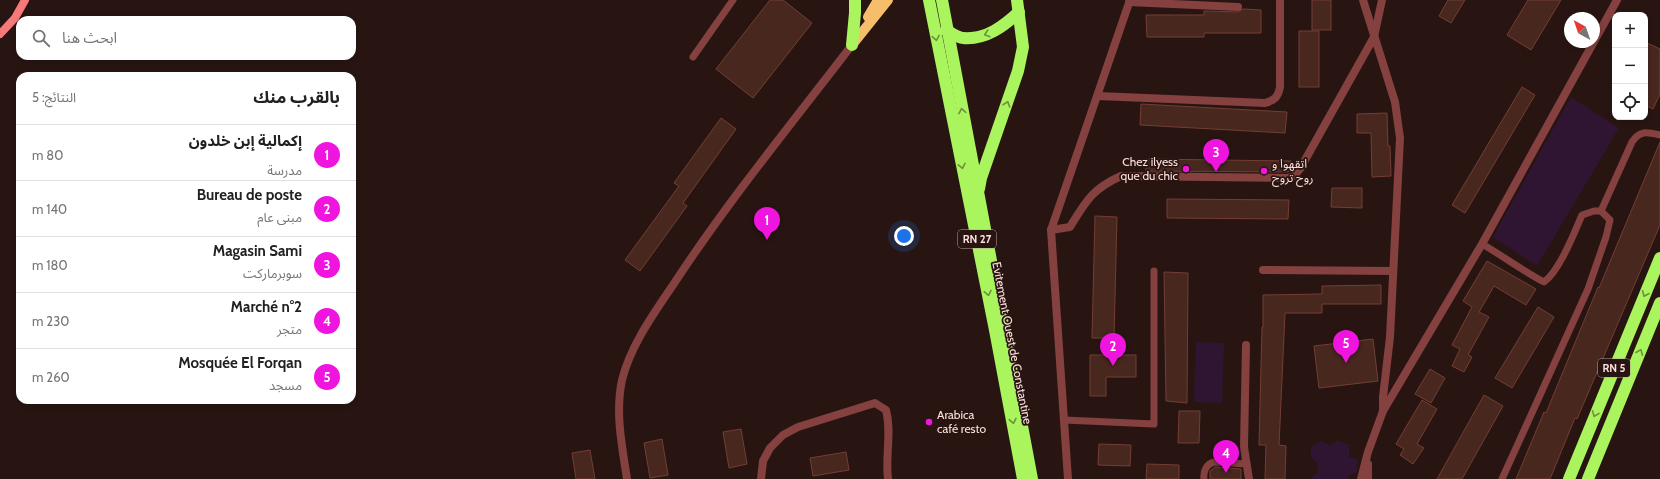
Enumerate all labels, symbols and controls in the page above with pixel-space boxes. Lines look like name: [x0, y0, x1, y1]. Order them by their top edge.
north arrow: [1564, 12, 1600, 48]
map controls: [1612, 12, 1648, 120]
button: +: [1612, 12, 1648, 48]
search box: [16, 16, 356, 60]
icon: search: [30, 27, 52, 49]
text: ابحث هنا: [62, 29, 117, 47]
one-way arrow: [984, 29, 991, 37]
one-way arrow: [931, 35, 940, 41]
button: −: [1612, 48, 1648, 84]
button: locate: [1612, 84, 1648, 120]
text: بالقرب منك: [253, 87, 340, 107]
text: النتائج: 5: [32, 89, 76, 105]
one-way arrow: [1002, 101, 1011, 108]
one-way arrow: [958, 108, 966, 114]
text: إكمالية إبن خلدون: [189, 132, 302, 150]
pin: 3: [1203, 139, 1229, 172]
text: 80 m: [32, 147, 63, 163]
text: 1: [325, 147, 329, 163]
place label: Chez ilyess que du chic: [1121, 154, 1179, 183]
place label: اتقهوا و روح تروح: [1272, 156, 1314, 187]
text: مدرسة: [267, 162, 302, 178]
one-way arrow: [958, 162, 966, 169]
marker: Chez ilyess que du chic: [1181, 164, 1191, 174]
marker: اتقهوا و روح تروح: [1259, 166, 1269, 176]
text: Bureau de poste: [197, 186, 302, 204]
text: 140 m: [32, 201, 67, 217]
text: 2: [324, 201, 330, 217]
pin: 1: [754, 207, 780, 240]
text: مبنى عام: [257, 209, 302, 225]
your location: [894, 226, 914, 246]
road number: RN 27: [958, 230, 996, 248]
text: Magasin Sami: [213, 242, 302, 260]
text: 180 m: [32, 257, 68, 273]
text: 3: [324, 257, 331, 273]
street label: Evitement Ouest de Constantine: [989, 260, 1036, 425]
text: سوبرماركت: [243, 265, 302, 281]
one-way arrow: [983, 290, 992, 296]
one-way arrow: [1642, 290, 1650, 298]
text: Marché n°2: [231, 298, 302, 316]
text: 230 m: [32, 313, 69, 329]
text: 4: [323, 313, 331, 329]
text: متجر: [277, 321, 302, 337]
pin: 5: [1333, 330, 1359, 363]
pin: 2: [1100, 333, 1126, 366]
one-way arrow: [1635, 349, 1643, 356]
text: Mosquée El Forqan: [178, 354, 302, 372]
road number: RN 5: [1598, 359, 1630, 377]
text: 260 m: [32, 369, 70, 385]
text: 5: [324, 369, 331, 385]
text: مسجد: [269, 377, 302, 393]
place label: Arabica café resto: [937, 407, 987, 436]
one-way arrow: [1592, 411, 1600, 418]
marker: Arabica café resto: [924, 417, 934, 427]
one-way arrow: [1008, 418, 1016, 424]
pin: 4: [1213, 440, 1239, 473]

